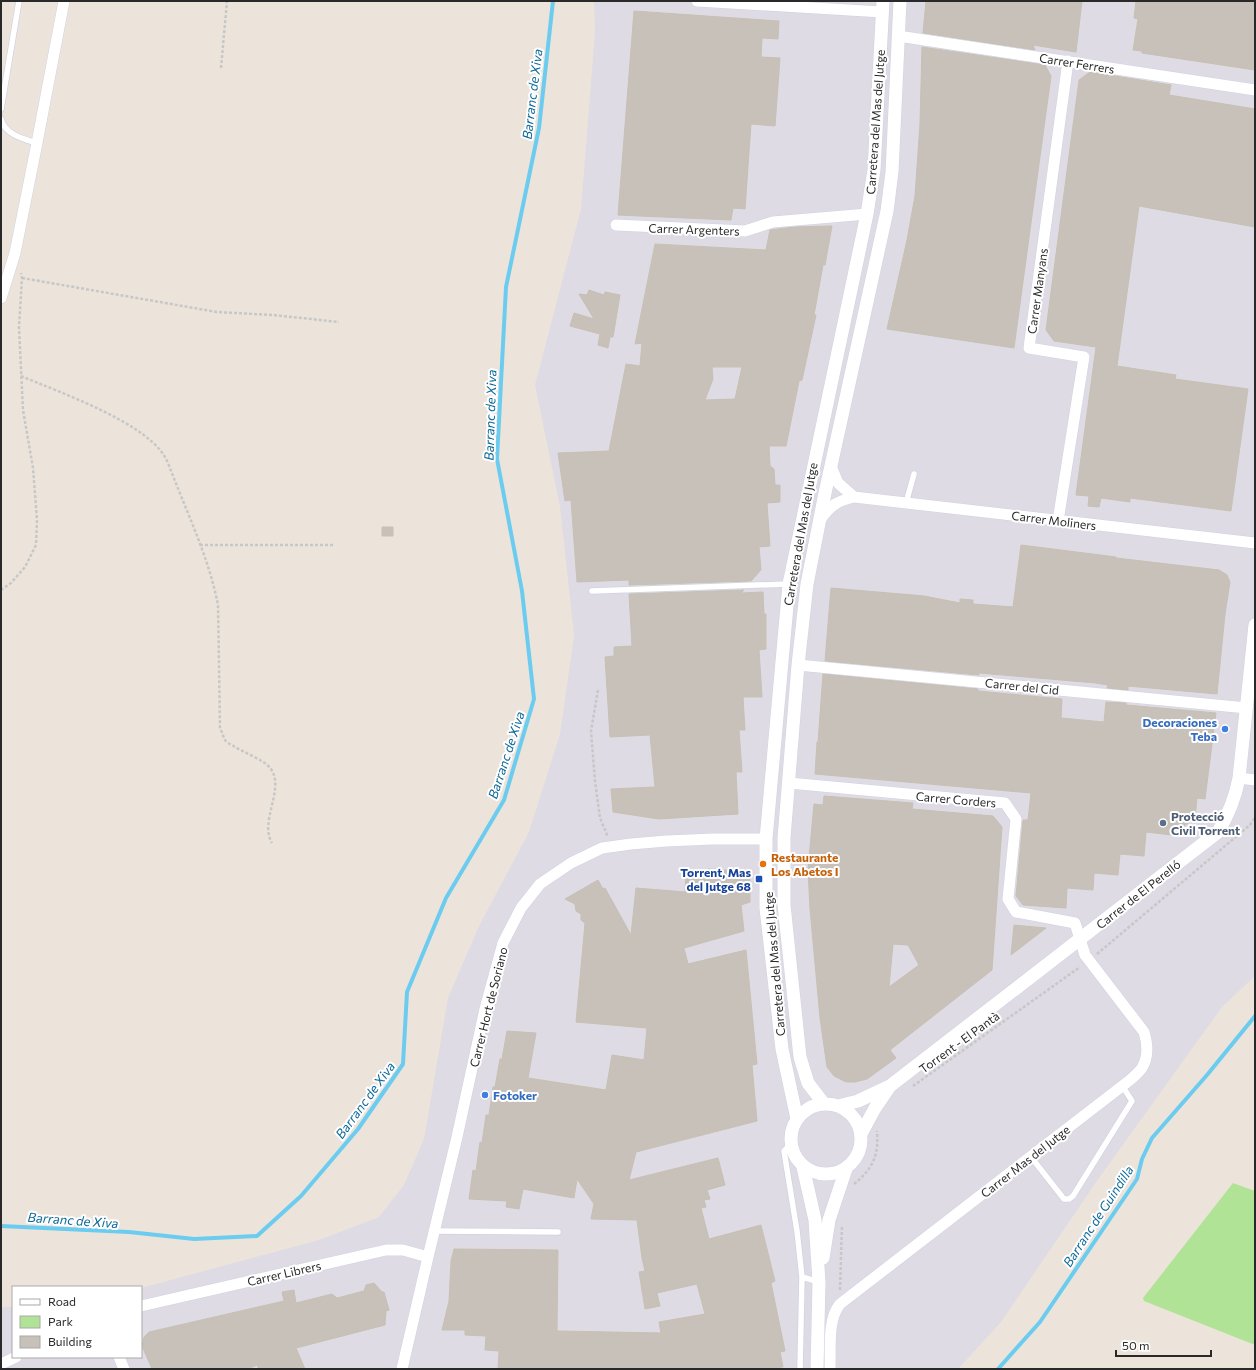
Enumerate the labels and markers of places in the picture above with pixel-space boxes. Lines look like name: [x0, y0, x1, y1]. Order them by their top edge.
place label: Decoraciones Teba: [1143, 715, 1217, 743]
marker: Decoraciones Teba: [1220, 724, 1230, 734]
place label: Protecció Civil Torrent: [1171, 809, 1240, 837]
marker: Protecció Civil Torrent: [1158, 818, 1168, 828]
place label: Restaurante Los Abetos I: [771, 850, 839, 878]
marker: Restaurante Los Abetos I: [758, 859, 768, 869]
place label: Torrent, Mas del Jutge 68: [680, 865, 751, 894]
marker: Torrent, Mas del Jutge 68: [754, 874, 764, 884]
place label: Fotoker: [493, 1088, 537, 1102]
marker: Fotoker: [480, 1090, 490, 1100]

